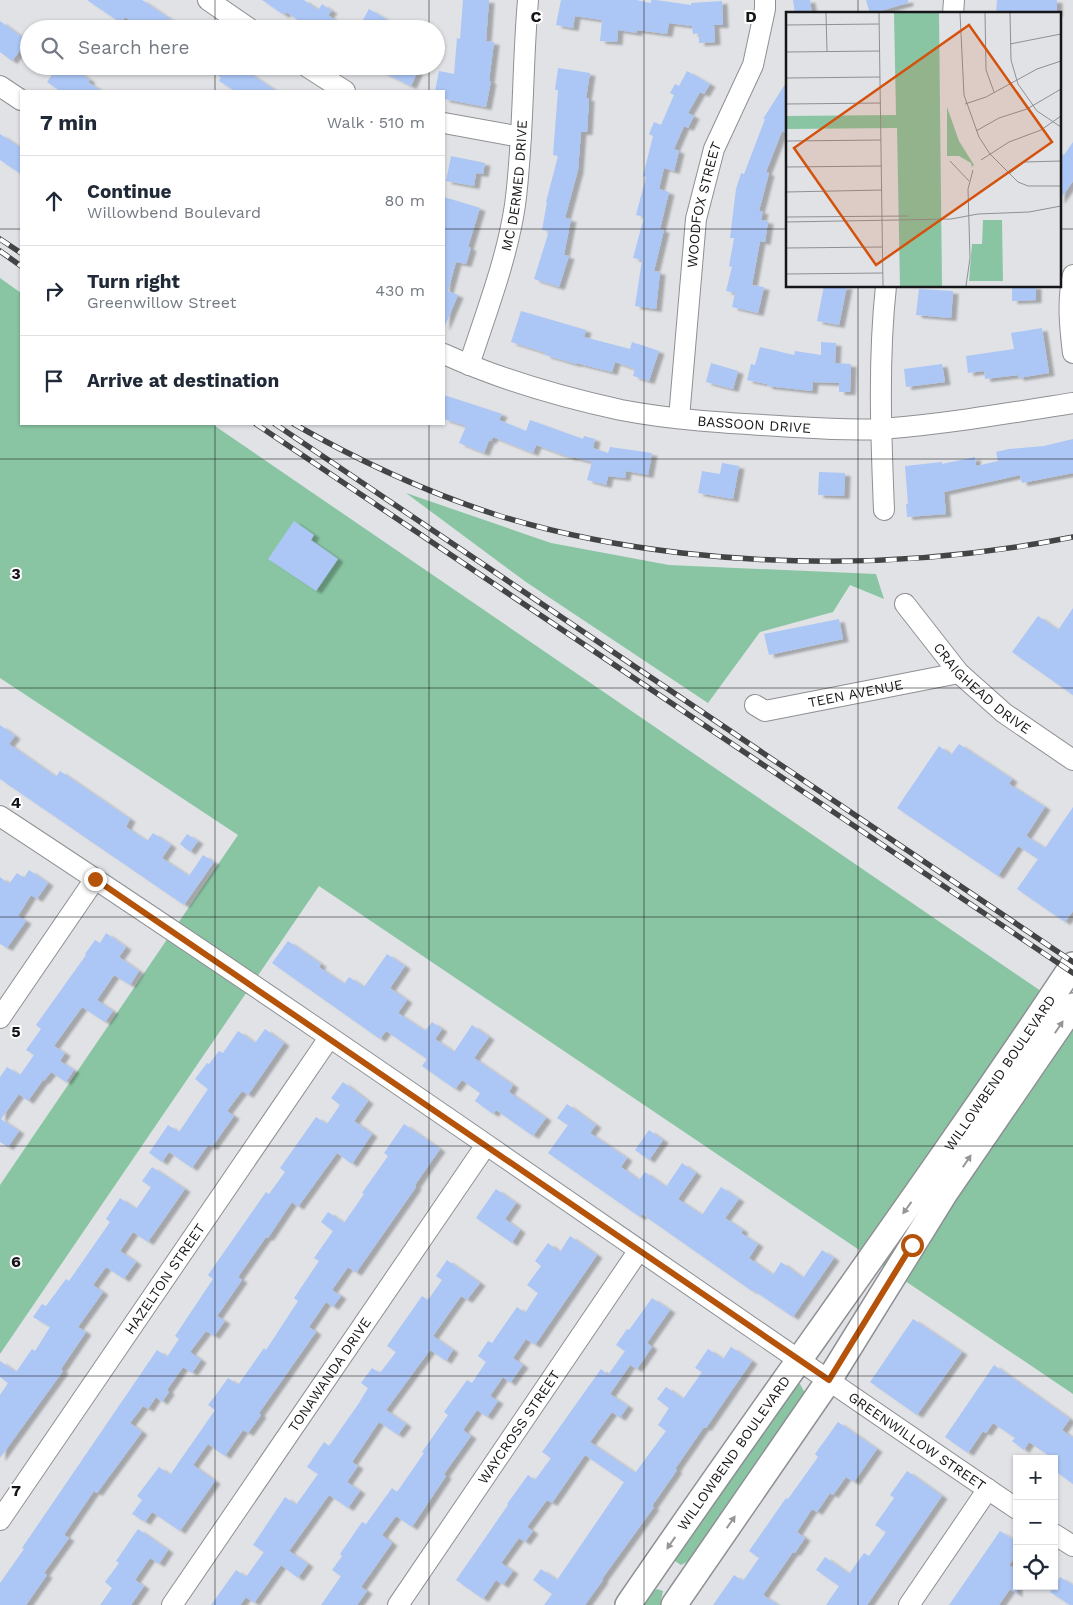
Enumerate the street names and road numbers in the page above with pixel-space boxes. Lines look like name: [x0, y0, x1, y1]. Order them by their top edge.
street label: MC DERMED DRIVE: [498, 120, 530, 253]
street label: WOODFOX STREET: [684, 138, 725, 269]
street label: BASSOON DRIVE: [697, 412, 811, 436]
street label: CRAIGHEAD DRIVE: [930, 639, 1034, 737]
street label: TEEN AVENUE: [807, 676, 905, 710]
street label: WILLOWBEND BOULEVARD: [941, 992, 1059, 1154]
street label: HAZELTON STREET: [121, 1220, 208, 1337]
street label: TONAWANDA DRIVE: [285, 1314, 374, 1435]
street label: WAYCROSS STREET: [475, 1367, 563, 1487]
street label: WILLOWBEND BOULEVARD: [674, 1373, 793, 1533]
street label: GREENWILLOW STREET: [846, 1389, 989, 1494]

